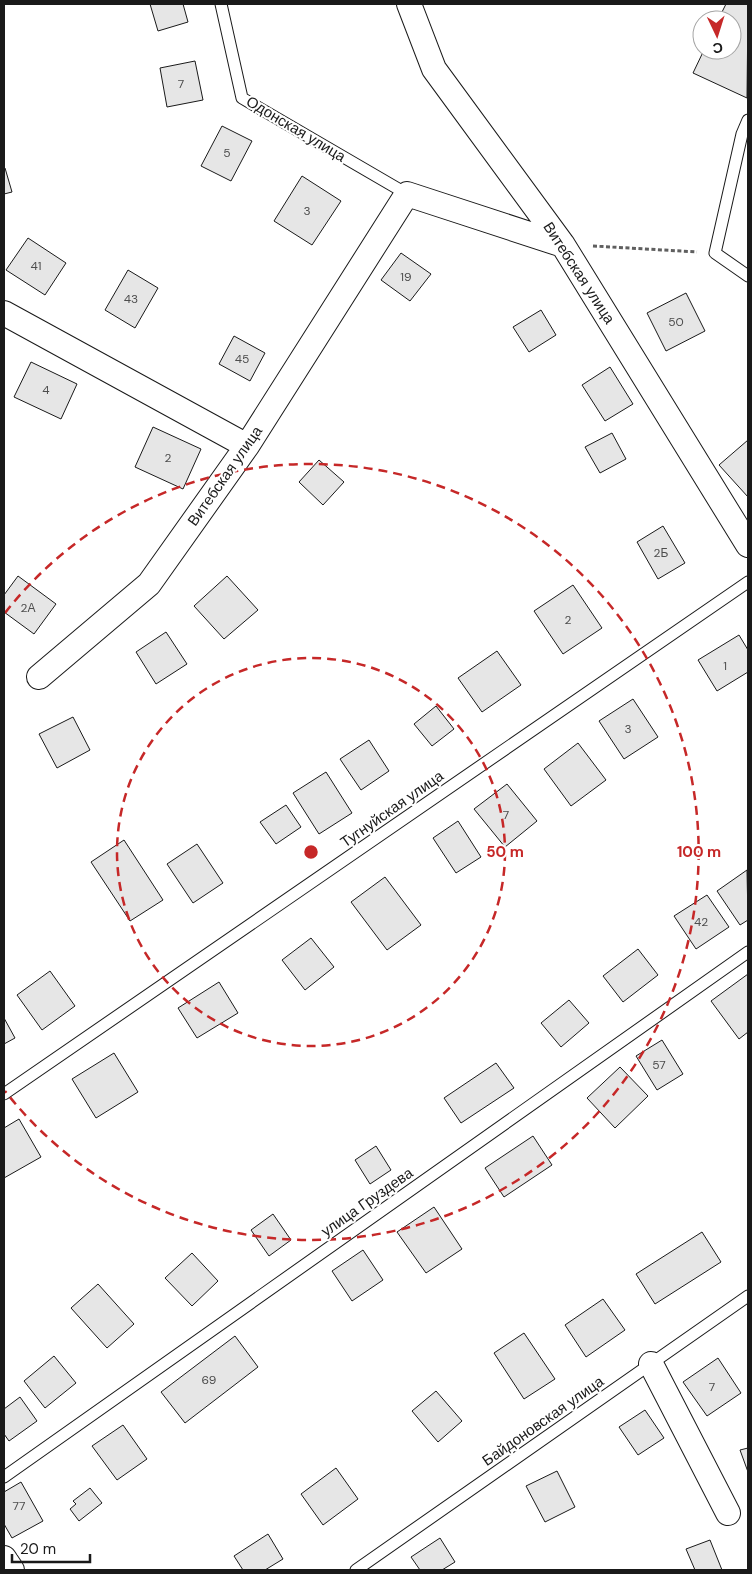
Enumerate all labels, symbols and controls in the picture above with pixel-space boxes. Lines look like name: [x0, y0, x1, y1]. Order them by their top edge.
north arrow: [692, 10, 742, 60]
text: С: [712, 39, 724, 57]
house number: 7: [178, 76, 184, 92]
street label: Одонская улица: [243, 91, 350, 167]
house number: 5: [223, 145, 231, 161]
house number: 3: [303, 203, 311, 219]
street label: Витебская улица: [539, 218, 620, 328]
house number: 41: [30, 258, 42, 274]
house number: 19: [400, 269, 412, 285]
house number: 43: [124, 291, 138, 307]
house number: 50: [668, 314, 684, 330]
house number: 45: [235, 351, 249, 367]
house number: 4: [42, 382, 50, 398]
street label: Витебская улица: [183, 421, 267, 530]
house number: 2: [165, 450, 172, 466]
house number: 2Б: [654, 545, 669, 561]
house number: 2А: [21, 600, 35, 616]
house number: 2: [565, 612, 572, 628]
house number: 1: [723, 658, 727, 674]
house number: 3: [624, 721, 632, 737]
street label: Тугнуйская улица: [336, 766, 448, 852]
house number: 7: [503, 807, 509, 823]
text: 50 m: [486, 842, 524, 862]
text: 100 m: [677, 842, 721, 862]
centre of rings: [302, 843, 320, 861]
house number: 42: [694, 914, 708, 930]
house number: 57: [652, 1057, 666, 1073]
street label: улица Груздева: [317, 1162, 417, 1241]
street label: Байдоновская улица: [478, 1371, 608, 1471]
house number: 69: [202, 1372, 216, 1388]
house number: 7: [709, 1379, 715, 1395]
house number: 77: [13, 1498, 25, 1514]
scale bar: [12, 1532, 90, 1564]
text: 20 m: [20, 1539, 56, 1559]

